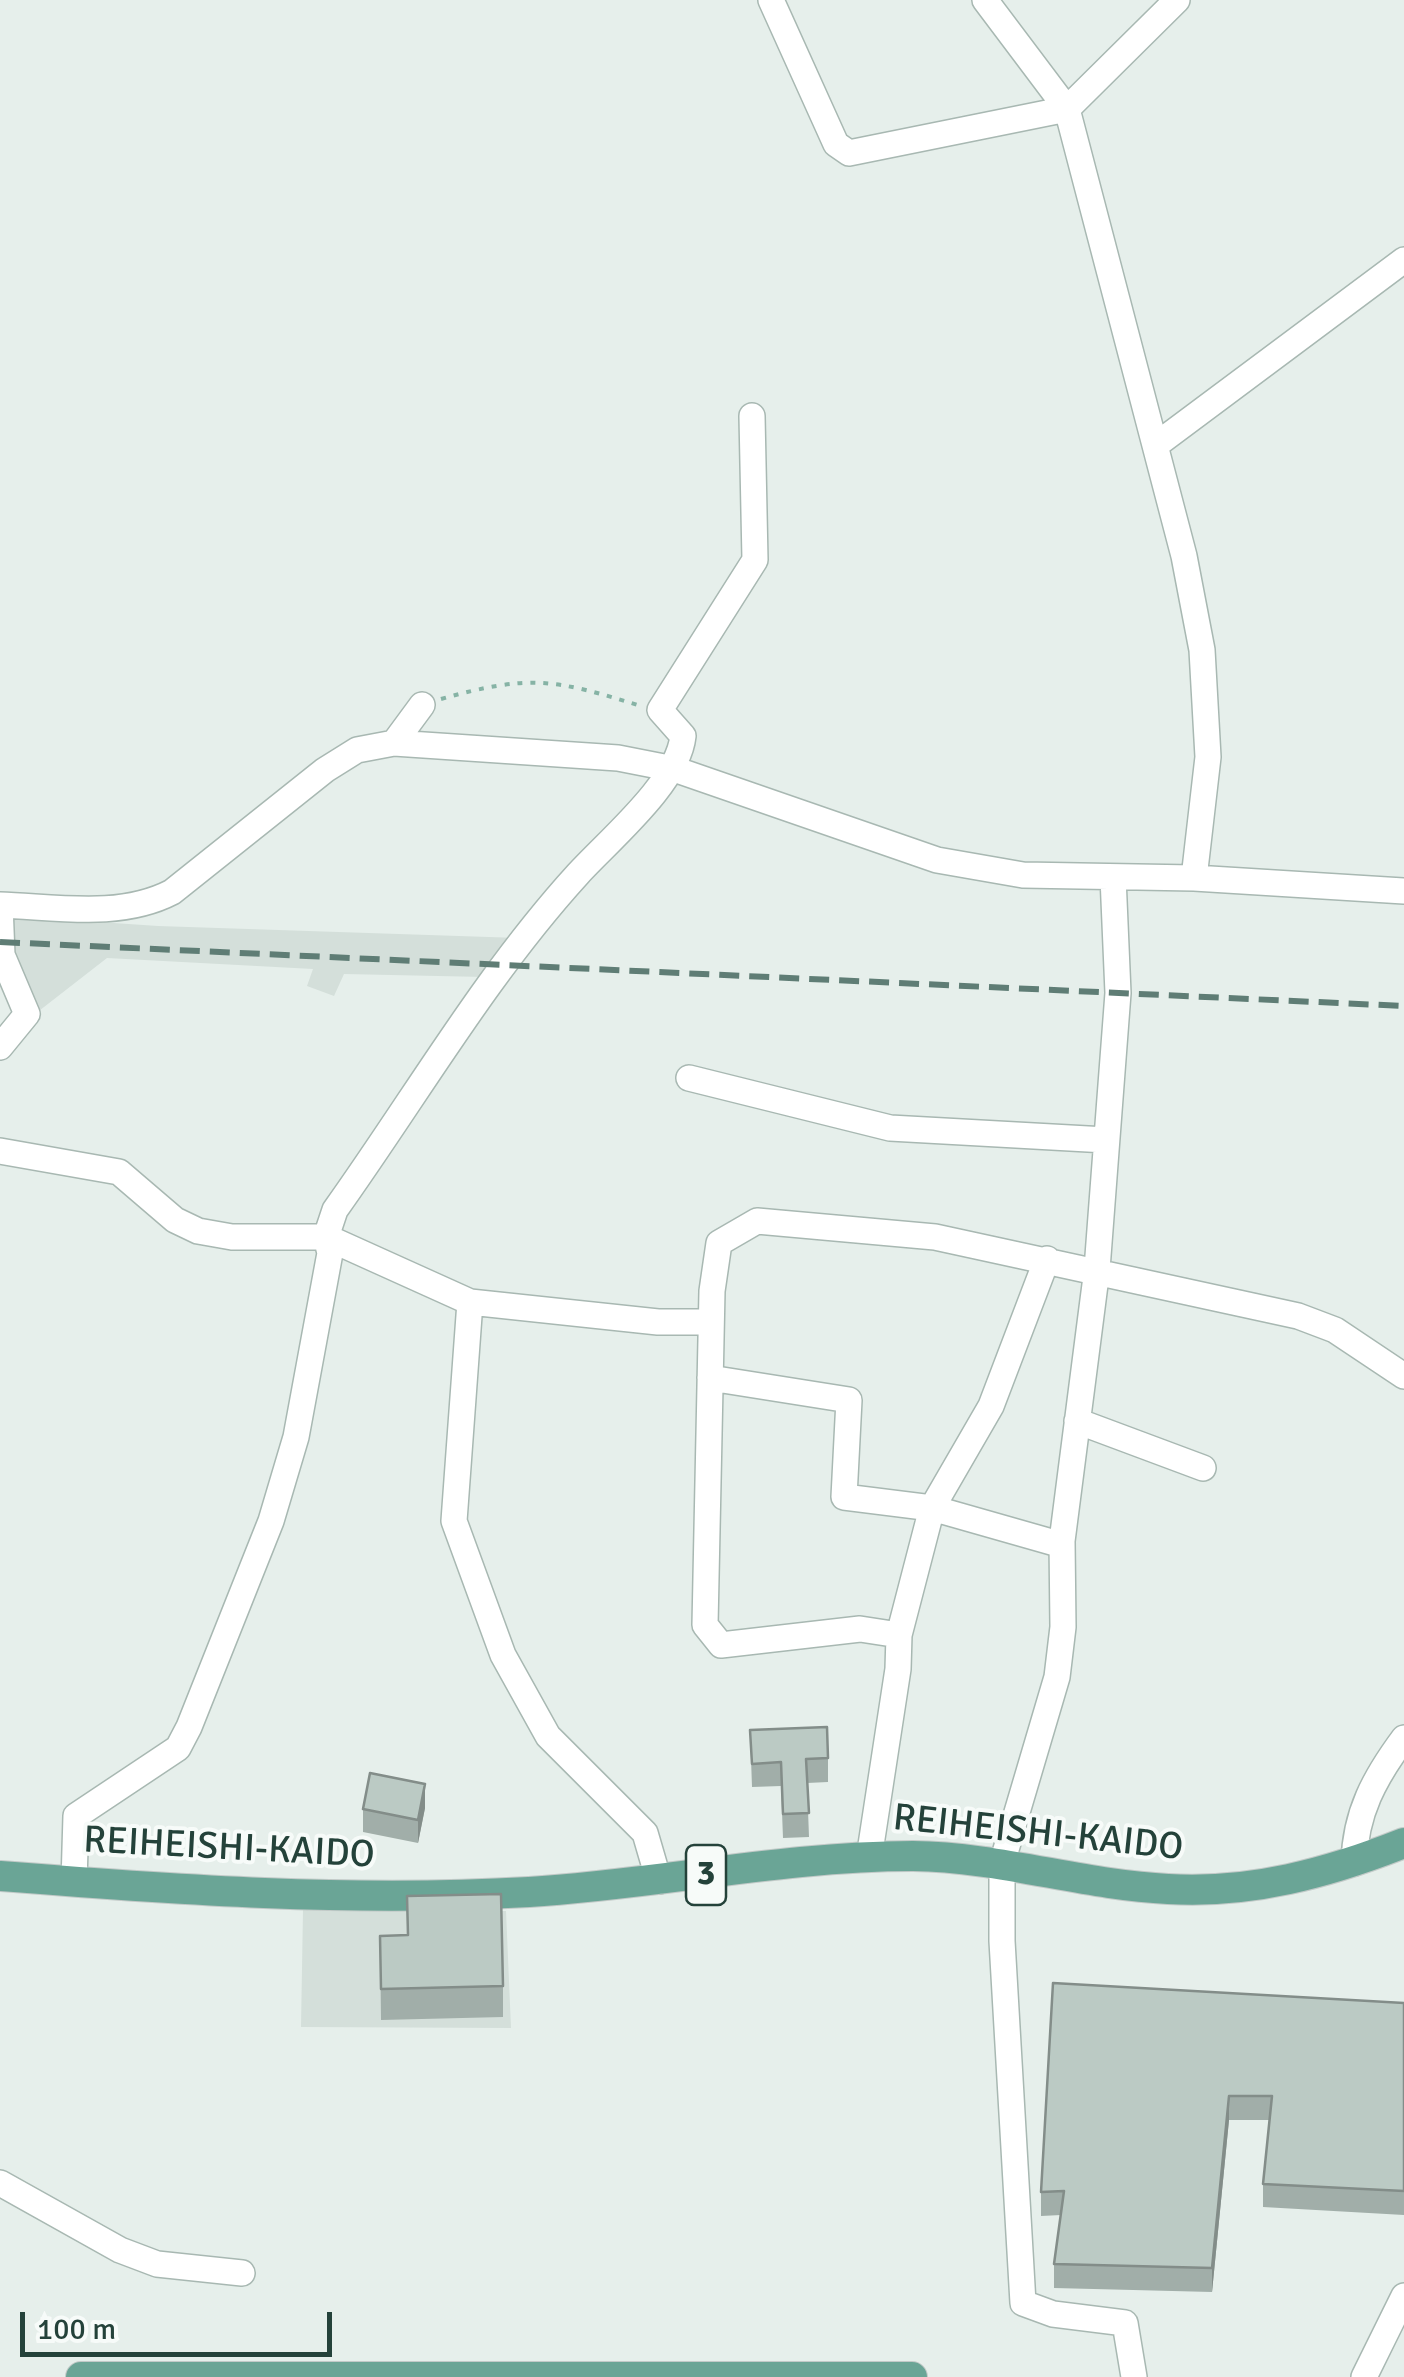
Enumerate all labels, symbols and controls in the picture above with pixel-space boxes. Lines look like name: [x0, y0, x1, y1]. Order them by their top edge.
street label: REIHEISHI-KAIDO: [891, 1796, 1185, 1872]
street label: REIHEISHI-KAIDO: [82, 1819, 376, 1879]
road number: 3: [686, 1845, 726, 1905]
scale bar: [25, 2292, 338, 2354]
text: 100 m: [37, 2311, 116, 2348]

